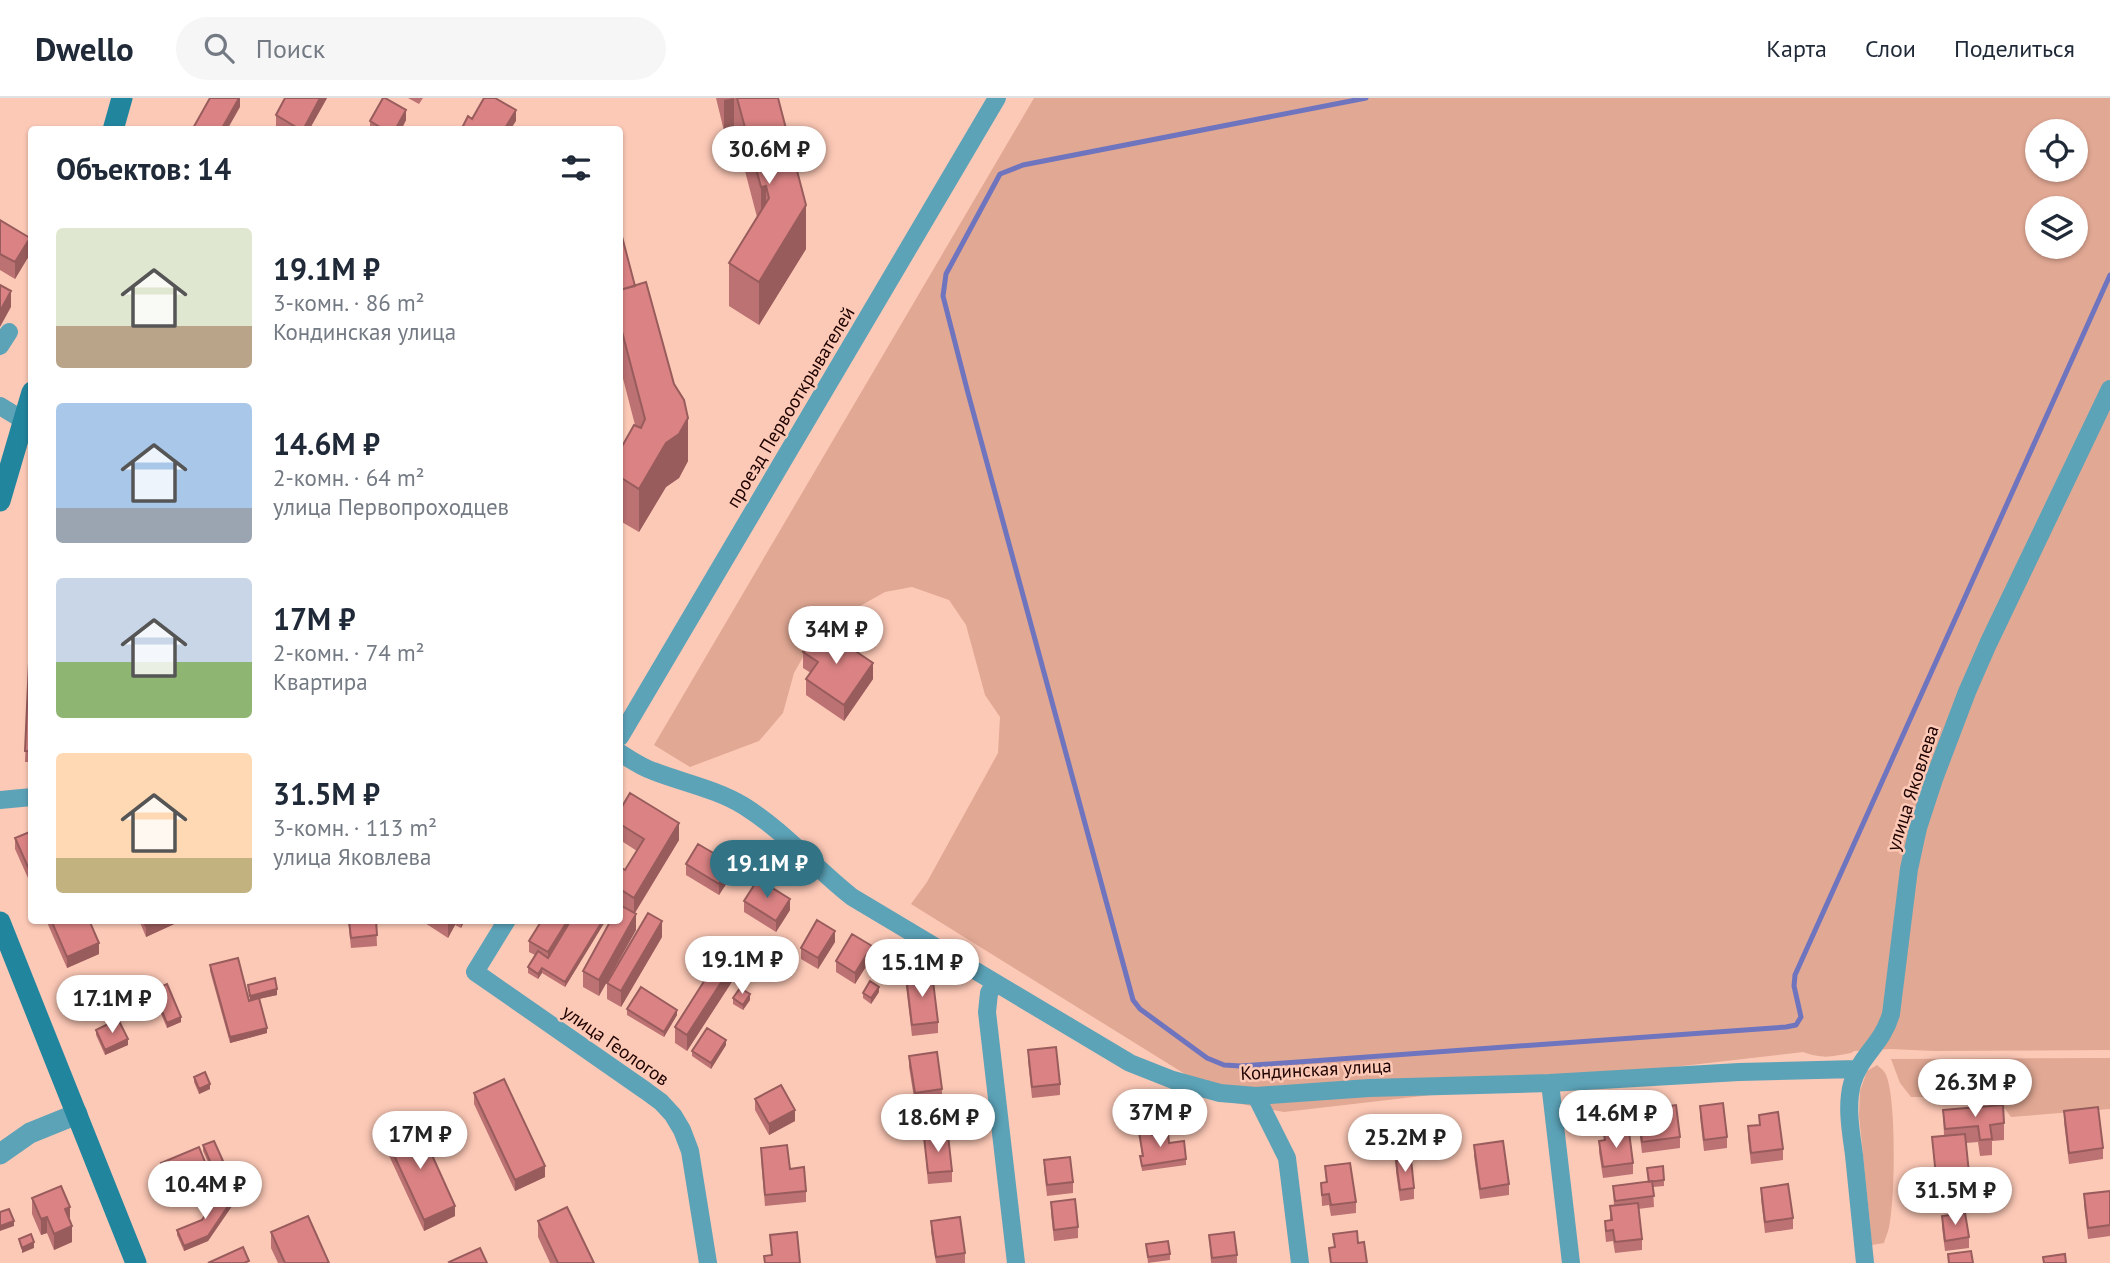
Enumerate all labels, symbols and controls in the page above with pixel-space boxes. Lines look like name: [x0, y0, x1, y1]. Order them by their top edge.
search box: [176, 17, 666, 80]
text: Dwello: [35, 27, 134, 70]
icon: search: [200, 29, 238, 67]
text: Поиск: [256, 32, 325, 65]
text: Карта: [1766, 33, 1827, 64]
text: Слои: [1865, 33, 1916, 64]
text: Поделиться: [1954, 33, 2075, 64]
map controls: [2025, 119, 2088, 259]
button: locate: [2025, 119, 2088, 182]
pin: 30.6M ₽: [704, 126, 834, 186]
text: 30.6M ₽: [728, 134, 810, 163]
text: Объектов: 14: [56, 149, 231, 188]
icon: filters: [557, 149, 595, 187]
button: layers: [2025, 196, 2088, 259]
text: 19.1M ₽: [273, 249, 380, 288]
icon: home: [112, 256, 196, 340]
text: 3-комн. · 86 m²: [273, 288, 425, 317]
street label: проезд Первооткрывателей: [720, 302, 860, 512]
text: Кондинская улица: [273, 317, 456, 346]
text: 14.6M ₽: [273, 424, 380, 463]
icon: home: [112, 431, 196, 515]
text: 2-комн. · 64 m²: [273, 463, 425, 492]
text: улица Первопроходцев: [273, 492, 509, 521]
text: 17M ₽: [273, 599, 356, 638]
icon: home: [112, 606, 196, 690]
pin: 34M ₽: [787, 606, 885, 666]
text: 34M ₽: [804, 614, 868, 643]
text: 2-комн. · 74 m²: [273, 638, 425, 667]
text: Квартира: [273, 667, 368, 696]
street label: улица Яковлева: [1880, 722, 1944, 854]
text: 31.5M ₽: [273, 774, 380, 813]
icon: home: [112, 781, 196, 865]
text: 3-комн. · 113 m²: [273, 813, 437, 842]
pin: 19.1M ₽: [702, 840, 832, 900]
text: улица Яковлева: [273, 842, 431, 871]
text: 19.1M ₽: [726, 848, 808, 877]
pin: 19.1M ₽: [677, 936, 807, 996]
pin: 15.1M ₽: [857, 940, 987, 999]
text: 19.1M ₽: [701, 944, 783, 973]
text: 15.1M ₽: [881, 947, 963, 976]
pin: 17.1M ₽: [47, 976, 177, 1035]
text: 17.1M ₽: [72, 983, 152, 1012]
street label: улица Геологов: [558, 999, 674, 1091]
street label: Кондинская улица: [1240, 1053, 1392, 1085]
pin: 26.3M ₽: [1910, 1060, 2040, 1119]
text: 26.3M ₽: [1934, 1067, 2016, 1096]
pin: 37M ₽: [1111, 1090, 1209, 1149]
pin: 14.6M ₽: [1551, 1090, 1681, 1150]
pin: 18.6M ₽: [873, 1094, 1003, 1154]
text: 37M ₽: [1128, 1097, 1192, 1126]
text: 14.6M ₽: [1575, 1098, 1657, 1127]
text: 18.6M ₽: [897, 1102, 979, 1131]
pin: 17M ₽: [371, 1112, 469, 1171]
pin: 25.2M ₽: [1340, 1114, 1470, 1174]
text: 17M ₽: [388, 1119, 452, 1148]
text: 25.2M ₽: [1364, 1122, 1446, 1151]
pin: 10.4M ₽: [140, 1162, 270, 1221]
pin: 31.5M ₽: [1890, 1168, 2020, 1227]
text: 10.4M ₽: [164, 1169, 246, 1198]
text: 31.5M ₽: [1914, 1175, 1996, 1204]

